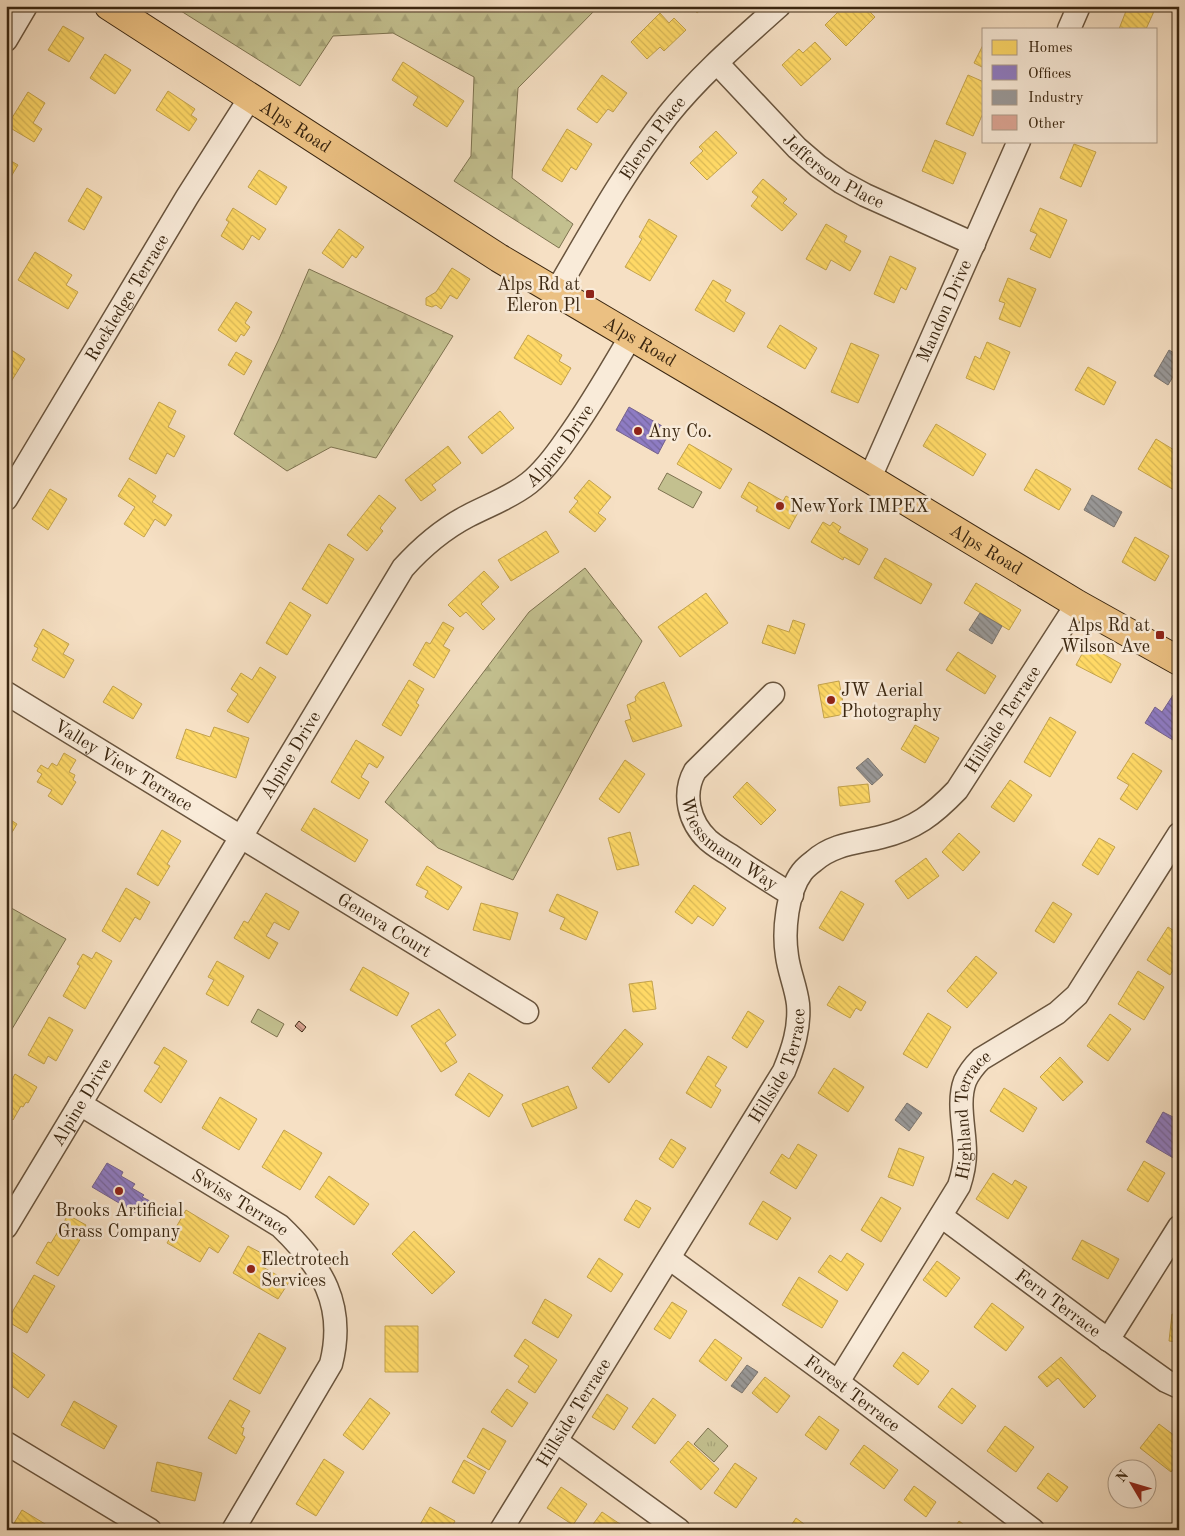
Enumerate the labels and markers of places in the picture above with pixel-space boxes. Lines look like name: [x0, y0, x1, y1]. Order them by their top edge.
place label: Alps Rd at Eleron Pl: [497, 276, 580, 315]
marker: Alps Rd at Eleron Pl: [584, 288, 596, 300]
place label: Any Co.: [648, 423, 712, 441]
marker: Any Co.: [632, 425, 644, 437]
place label: NewYork IMPEX: [790, 498, 929, 516]
marker: NewYork IMPEX: [774, 500, 786, 512]
place label: Alps Rd at Wilson Ave: [1061, 617, 1150, 656]
marker: Alps Rd at Wilson Ave: [1154, 629, 1166, 641]
place label: JW Aerial Photography: [841, 682, 942, 721]
marker: JW Aerial Photography: [825, 694, 837, 706]
marker: Brooks Artificial Grass Company: [113, 1185, 125, 1197]
place label: Brooks Artificial Grass Company: [55, 1202, 183, 1241]
place label: Electrotech Services: [261, 1251, 349, 1290]
marker: Electrotech Services: [245, 1263, 257, 1275]

